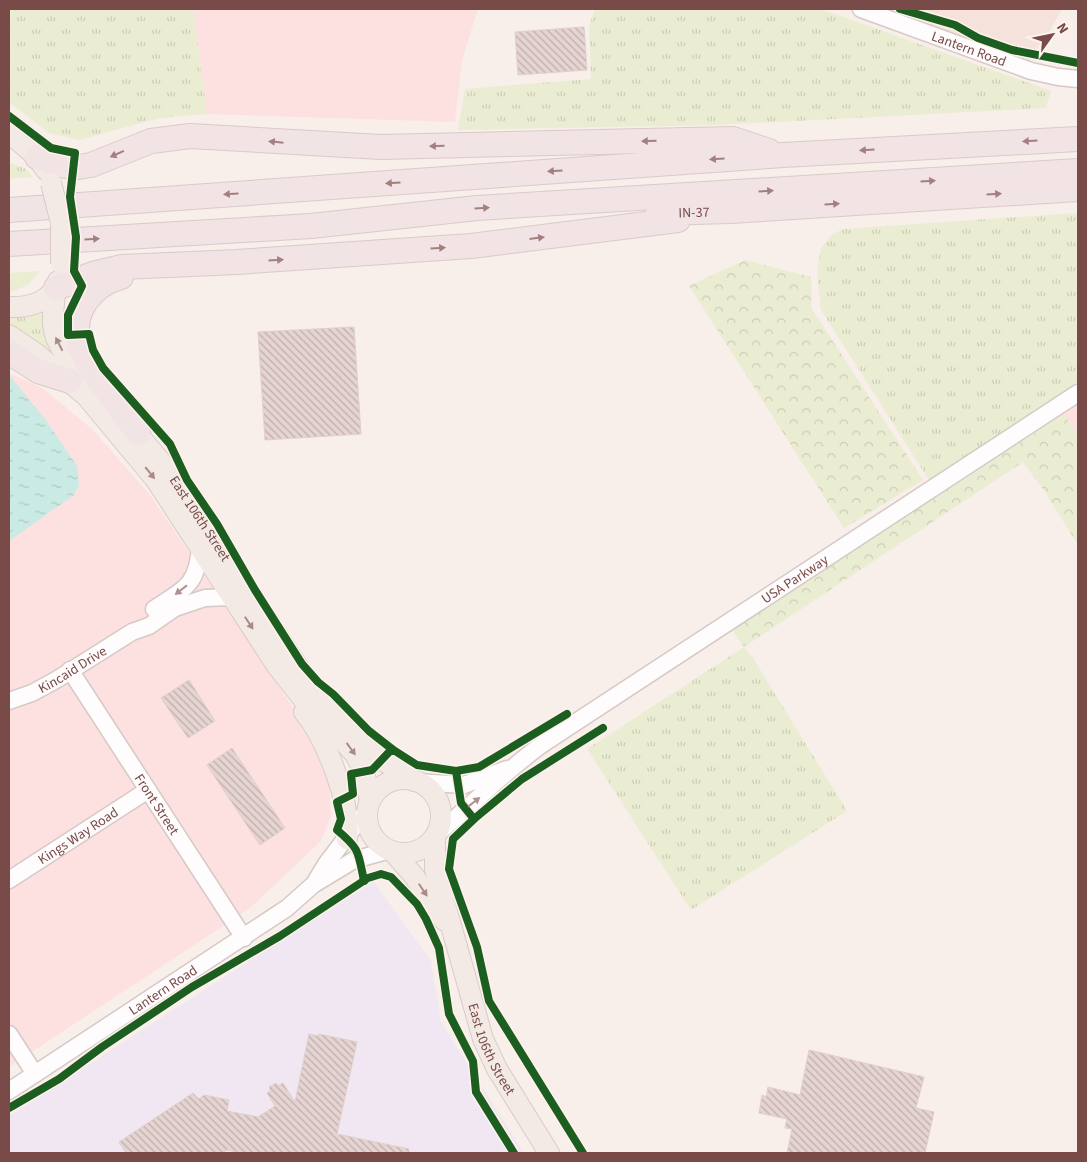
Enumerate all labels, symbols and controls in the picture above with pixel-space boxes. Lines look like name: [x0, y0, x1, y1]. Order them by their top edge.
north arrow: [1027, 10, 1077, 60]
text: N: [1051, 19, 1073, 38]
street label: Lantern Road: [928, 27, 1009, 72]
one-way arrow: [268, 138, 284, 146]
one-way arrow: [641, 138, 657, 146]
one-way arrow: [1021, 138, 1037, 146]
one-way arrow: [429, 142, 445, 150]
one-way arrow: [859, 147, 875, 155]
one-way arrow: [110, 150, 124, 158]
one-way arrow: [709, 156, 725, 164]
one-way arrow: [546, 167, 562, 175]
one-way arrow: [921, 176, 937, 184]
one-way arrow: [384, 179, 400, 187]
one-way arrow: [758, 186, 774, 194]
one-way arrow: [986, 190, 1002, 198]
one-way arrow: [222, 191, 238, 199]
one-way arrow: [824, 200, 840, 208]
street label: IN-37: [678, 203, 710, 223]
one-way arrow: [474, 204, 490, 212]
one-way arrow: [529, 234, 545, 242]
one-way arrow: [85, 235, 101, 243]
one-way arrow: [430, 244, 446, 252]
one-way arrow: [268, 255, 284, 263]
one-way arrow: [55, 337, 63, 351]
one-way arrow: [145, 466, 156, 479]
street label: East 106th Street: [164, 472, 235, 566]
street label: USA Parkway: [758, 550, 833, 609]
one-way arrow: [174, 585, 188, 595]
one-way arrow: [244, 617, 254, 630]
street label: Kincaid Drive: [35, 641, 111, 699]
one-way arrow: [346, 742, 356, 756]
street label: Front Street: [129, 770, 184, 839]
one-way arrow: [467, 797, 480, 808]
street label: Kings Way Road: [34, 803, 123, 870]
one-way arrow: [418, 883, 428, 897]
street label: Lantern Road: [125, 961, 202, 1021]
street label: East 106th Street: [462, 1001, 520, 1099]

